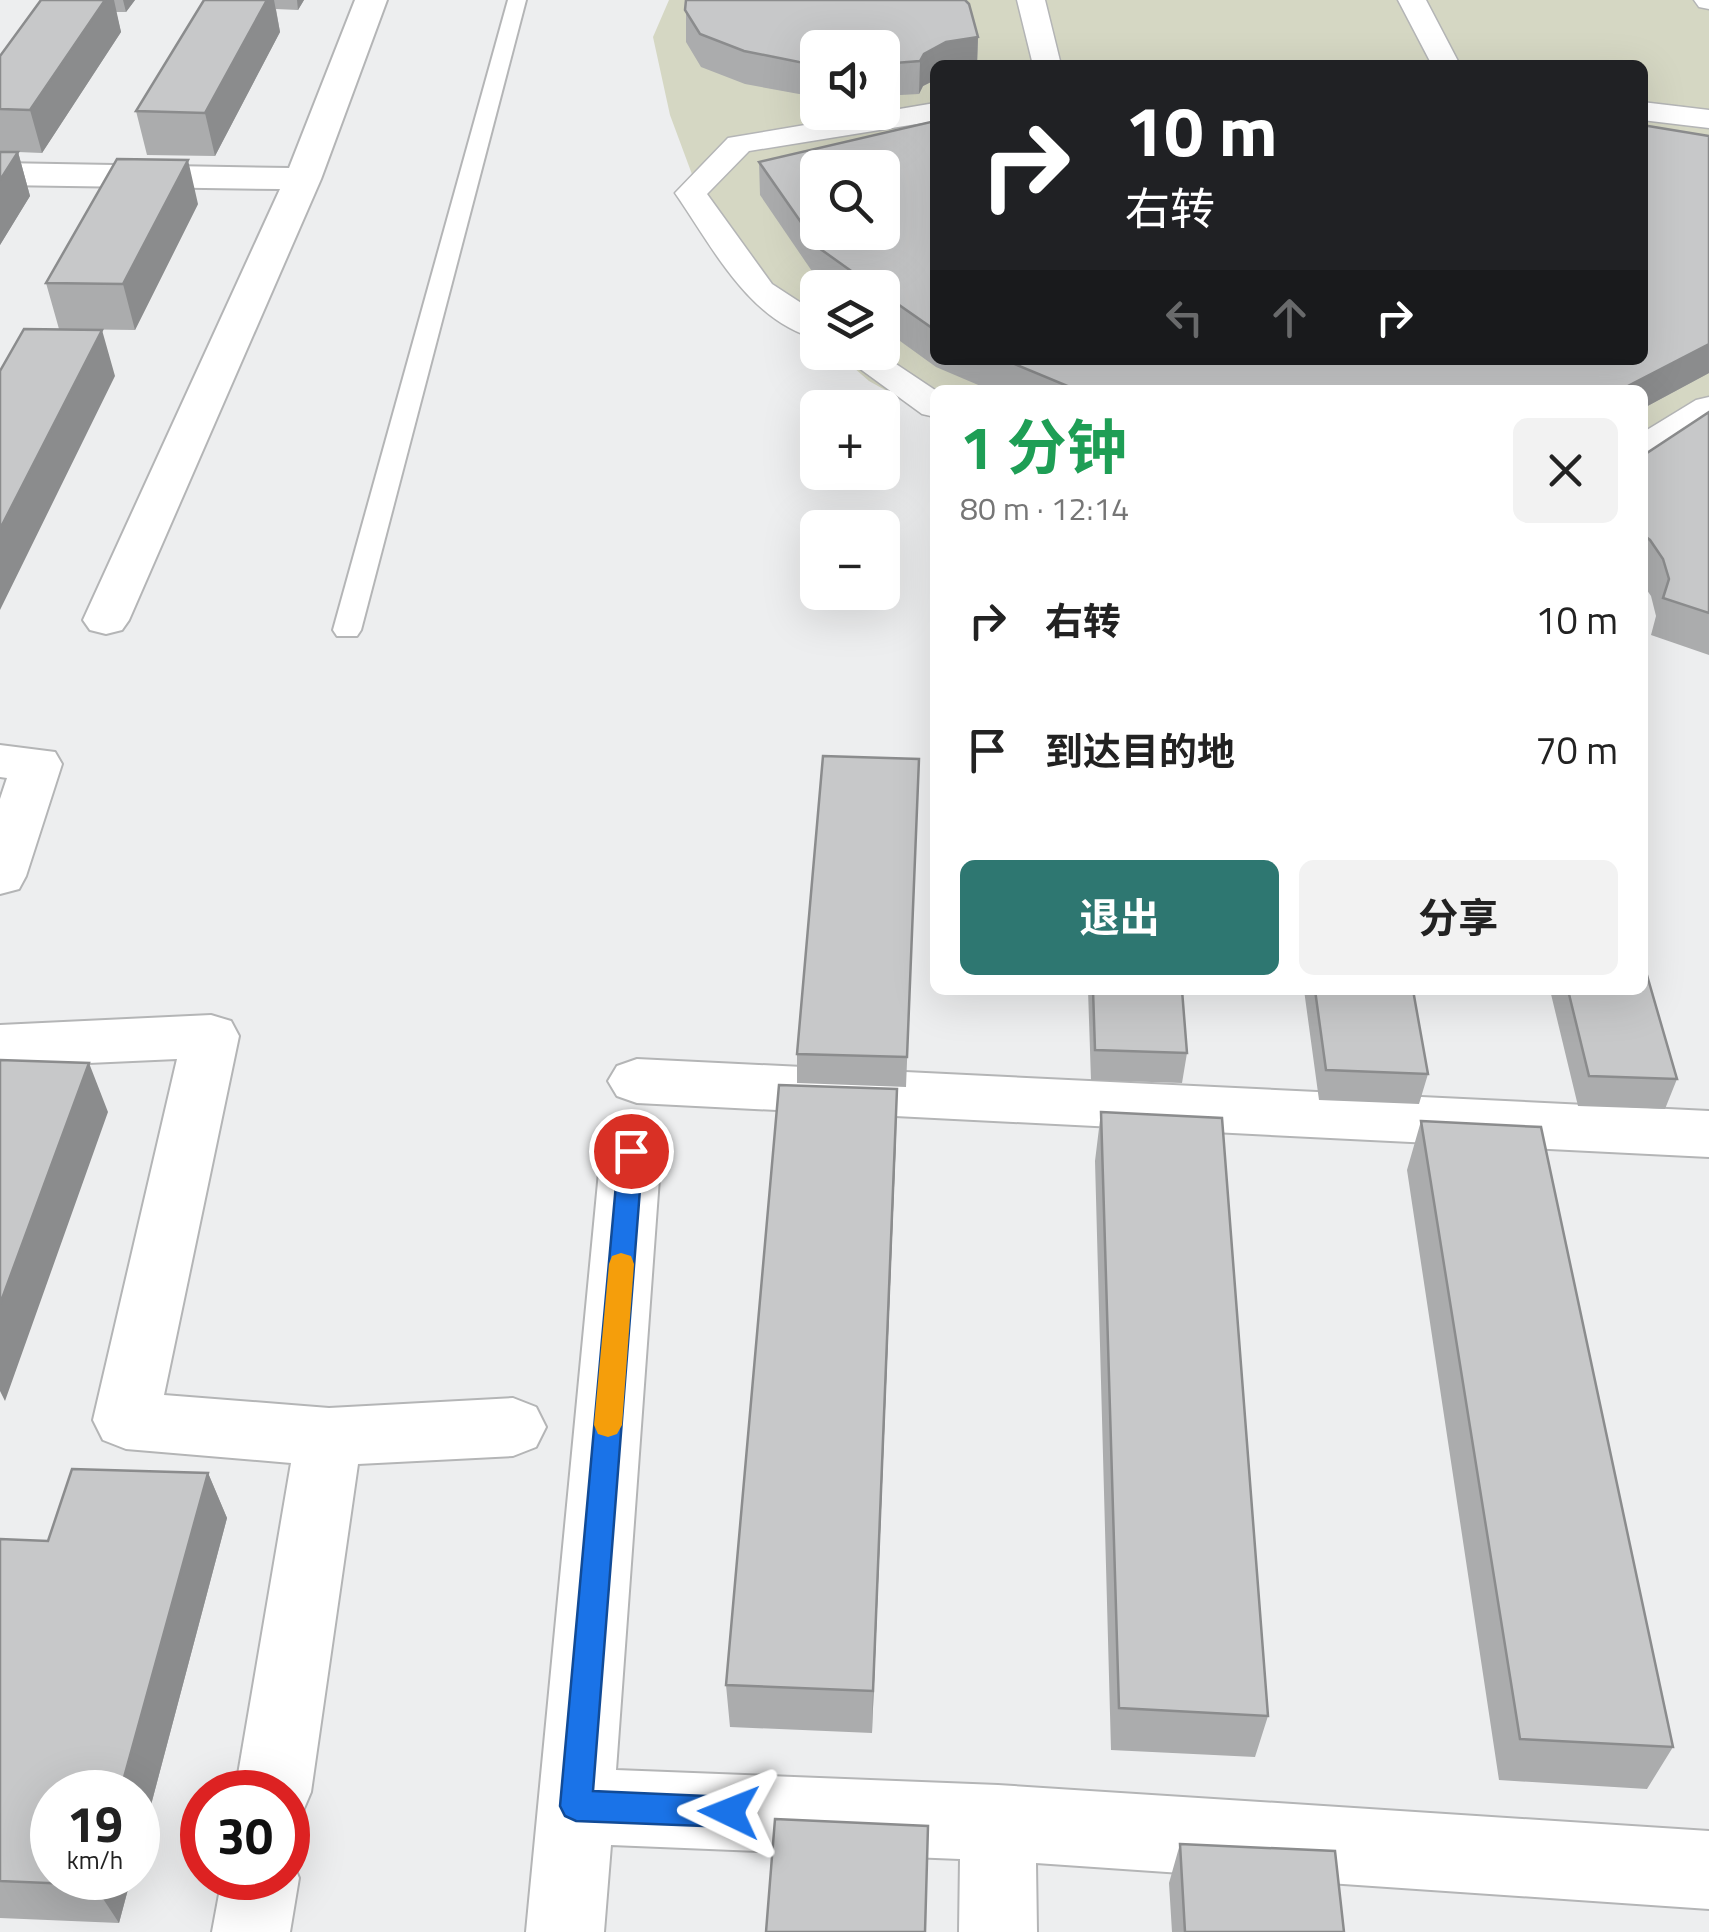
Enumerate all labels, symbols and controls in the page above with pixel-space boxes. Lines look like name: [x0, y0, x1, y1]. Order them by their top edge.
map controls: [800, 30, 900, 610]
button: sound: [800, 30, 900, 130]
text: 10 m: [1125, 77, 1278, 183]
icon: right: [960, 100, 1090, 230]
button: search: [800, 150, 900, 250]
text: 右转: [1125, 174, 1215, 242]
button: layers: [800, 270, 900, 370]
icon: left: [1157, 290, 1212, 345]
icon: ahead: [1262, 290, 1317, 345]
icon: right: [1367, 290, 1422, 345]
button: +: [800, 390, 900, 490]
text: 1 分钟: [960, 401, 1127, 492]
button: close: [1513, 418, 1618, 523]
text: 80 m · 12:14: [960, 484, 1129, 532]
button: −: [800, 510, 900, 610]
text: 10 m: [1535, 591, 1618, 649]
text: 右转: [1045, 592, 1121, 650]
icon: right: [960, 593, 1015, 648]
text: 70 m: [1535, 721, 1618, 779]
text: 到达目的地: [1045, 722, 1235, 780]
icon: arrive: [960, 723, 1015, 778]
button: 退出: [960, 860, 1279, 975]
button: 分享: [1299, 860, 1618, 975]
pin: [589, 1109, 674, 1194]
icon: arrive: [604, 1124, 659, 1179]
position arrow: [677, 1760, 781, 1864]
speed limit sign: 30: [180, 1770, 310, 1900]
text: 19: [67, 1785, 123, 1861]
text: km/h: [67, 1841, 123, 1879]

